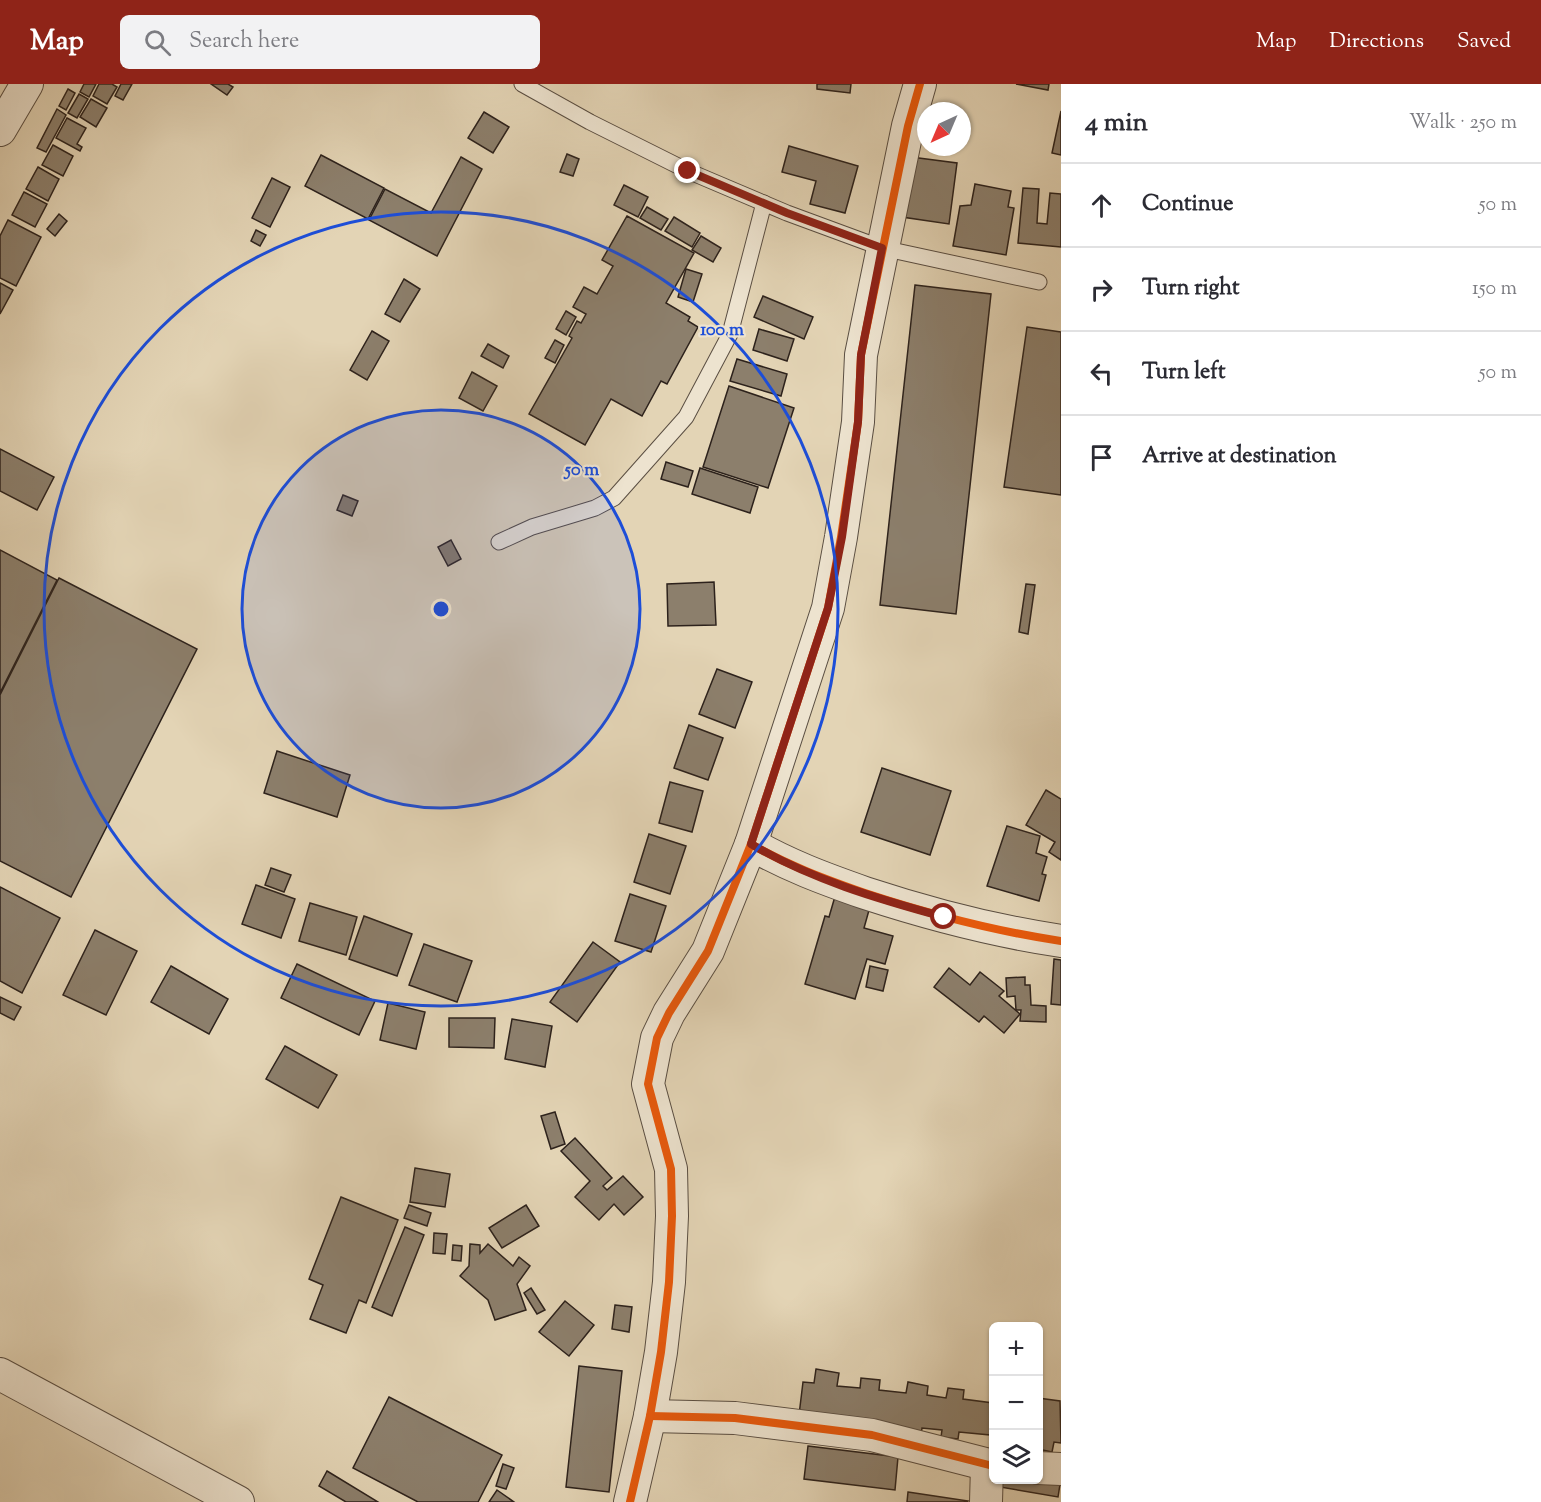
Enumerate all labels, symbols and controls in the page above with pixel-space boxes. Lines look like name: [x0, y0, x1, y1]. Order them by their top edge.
search box: [120, 15, 540, 69]
text: Map: [30, 22, 84, 62]
icon: search: [141, 26, 174, 59]
text: Search here: [189, 26, 299, 58]
text: Map: [1256, 27, 1296, 57]
text: Directions: [1329, 27, 1424, 57]
text: Saved: [1457, 27, 1511, 57]
north arrow: [917, 102, 971, 156]
text: 4 min: [1085, 105, 1148, 142]
text: Walk · 250 m: [1409, 109, 1517, 138]
route end: [674, 157, 700, 183]
icon: ahead: [1085, 189, 1118, 222]
text: Continue: [1142, 189, 1233, 221]
text: 50 m: [1479, 191, 1517, 220]
icon: right: [1085, 273, 1118, 306]
text: Turn right: [1142, 273, 1239, 305]
text: 150 m: [1472, 275, 1517, 304]
text: 100 m: [700, 318, 744, 344]
icon: left: [1085, 357, 1118, 390]
text: Turn left: [1142, 357, 1225, 389]
text: 50 m: [1479, 359, 1517, 388]
icon: arrive: [1085, 441, 1118, 474]
text: Arrive at destination: [1142, 441, 1337, 473]
text: 50 m: [563, 458, 599, 484]
centre of rings: [431, 599, 451, 619]
route start: [930, 903, 956, 929]
map controls: [989, 1322, 1043, 1484]
button: +: [989, 1322, 1043, 1376]
button: −: [989, 1376, 1043, 1430]
button: layers: [989, 1430, 1043, 1484]

